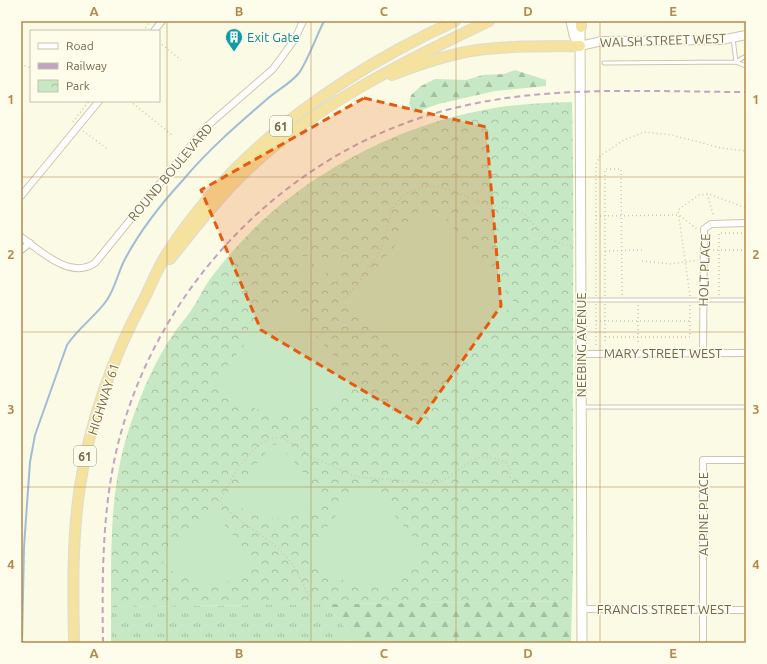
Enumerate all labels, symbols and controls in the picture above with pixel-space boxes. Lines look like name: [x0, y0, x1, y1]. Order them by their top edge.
text: A: [89, 4, 99, 18]
text: B: [235, 4, 244, 18]
text: C: [380, 4, 389, 18]
text: D: [523, 4, 533, 18]
text: E: [669, 4, 677, 18]
building icon: Exit Gate: [224, 27, 244, 52]
legend: [30, 30, 160, 102]
place label: Exit Gate: [247, 30, 300, 44]
street label: WALSH STREET WEST: [600, 31, 726, 49]
text: Road: [66, 39, 94, 52]
text: Railway: [66, 59, 107, 72]
text: Park: [66, 79, 90, 92]
text: 1: [7, 92, 15, 106]
text: 1: [752, 92, 760, 106]
road number: 61: [270, 116, 292, 136]
street label: ROUND BOULEVARD: [125, 120, 215, 224]
street label: HOLT PLACE: [696, 233, 712, 307]
text: 2: [7, 247, 15, 261]
text: 2: [752, 247, 760, 261]
street label: NEEBING AVENUE: [574, 292, 588, 398]
street label: MARY STREET WEST: [604, 346, 722, 360]
street label: HIGHWAY 61: [85, 361, 121, 437]
text: 3: [7, 402, 15, 416]
text: 3: [752, 402, 760, 416]
road number: 61: [74, 446, 96, 466]
street label: ALPINE PLACE: [696, 472, 710, 556]
text: 4: [7, 557, 15, 571]
text: 4: [752, 557, 760, 571]
street label: FRANCIS STREET WEST: [597, 602, 731, 616]
text: A: [89, 646, 99, 660]
text: B: [235, 646, 244, 660]
text: C: [380, 646, 389, 660]
text: D: [523, 646, 533, 660]
text: E: [669, 646, 677, 660]

